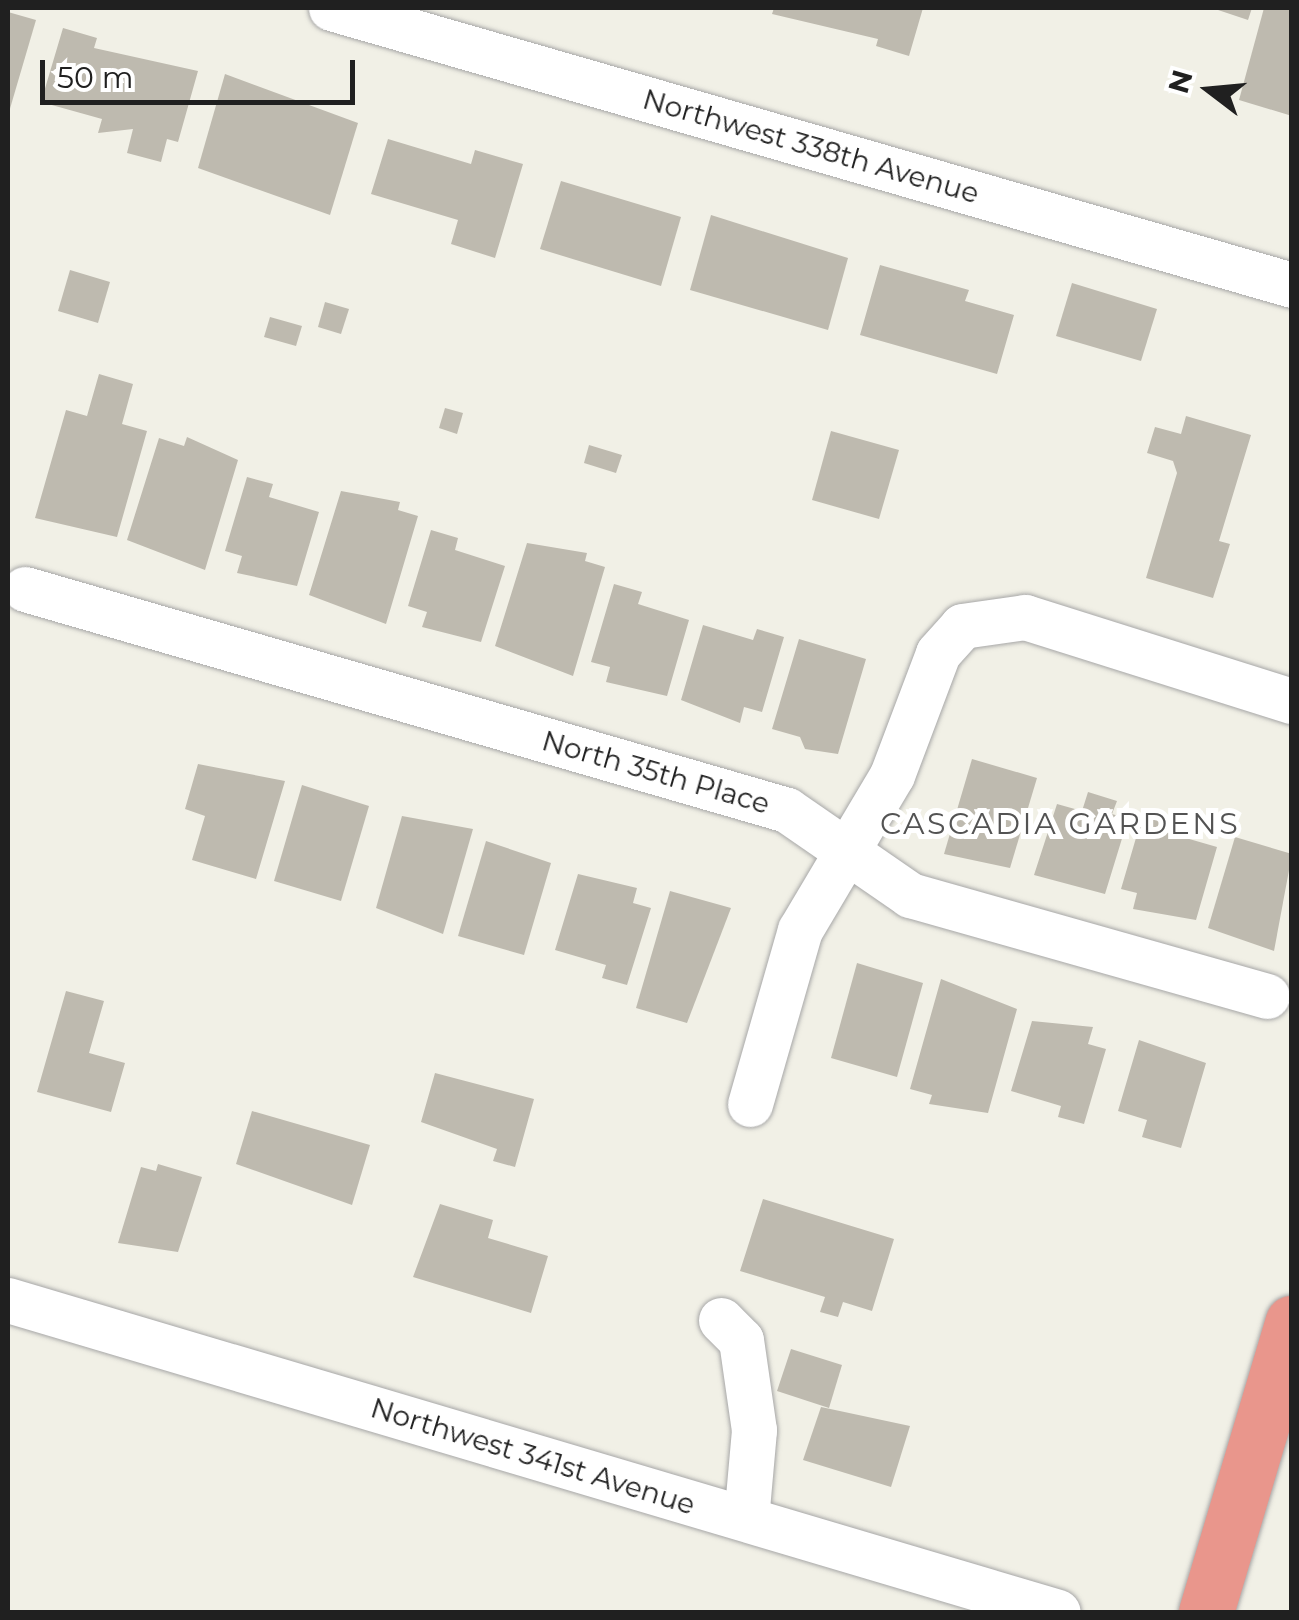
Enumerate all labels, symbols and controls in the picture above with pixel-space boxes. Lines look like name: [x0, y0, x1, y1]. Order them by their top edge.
scale bar: [45, 40, 360, 102]
north arrow: [1159, 40, 1259, 140]
text: 50 m: [57, 59, 134, 96]
text: N: [1161, 66, 1200, 97]
street label: Northwest 338th Avenue: [639, 82, 983, 210]
street label: North 35th Place: [538, 723, 774, 821]
district label: CASCADIA GARDENS: [880, 806, 1240, 842]
street label: Northwest 341st Avenue: [367, 1391, 699, 1521]

